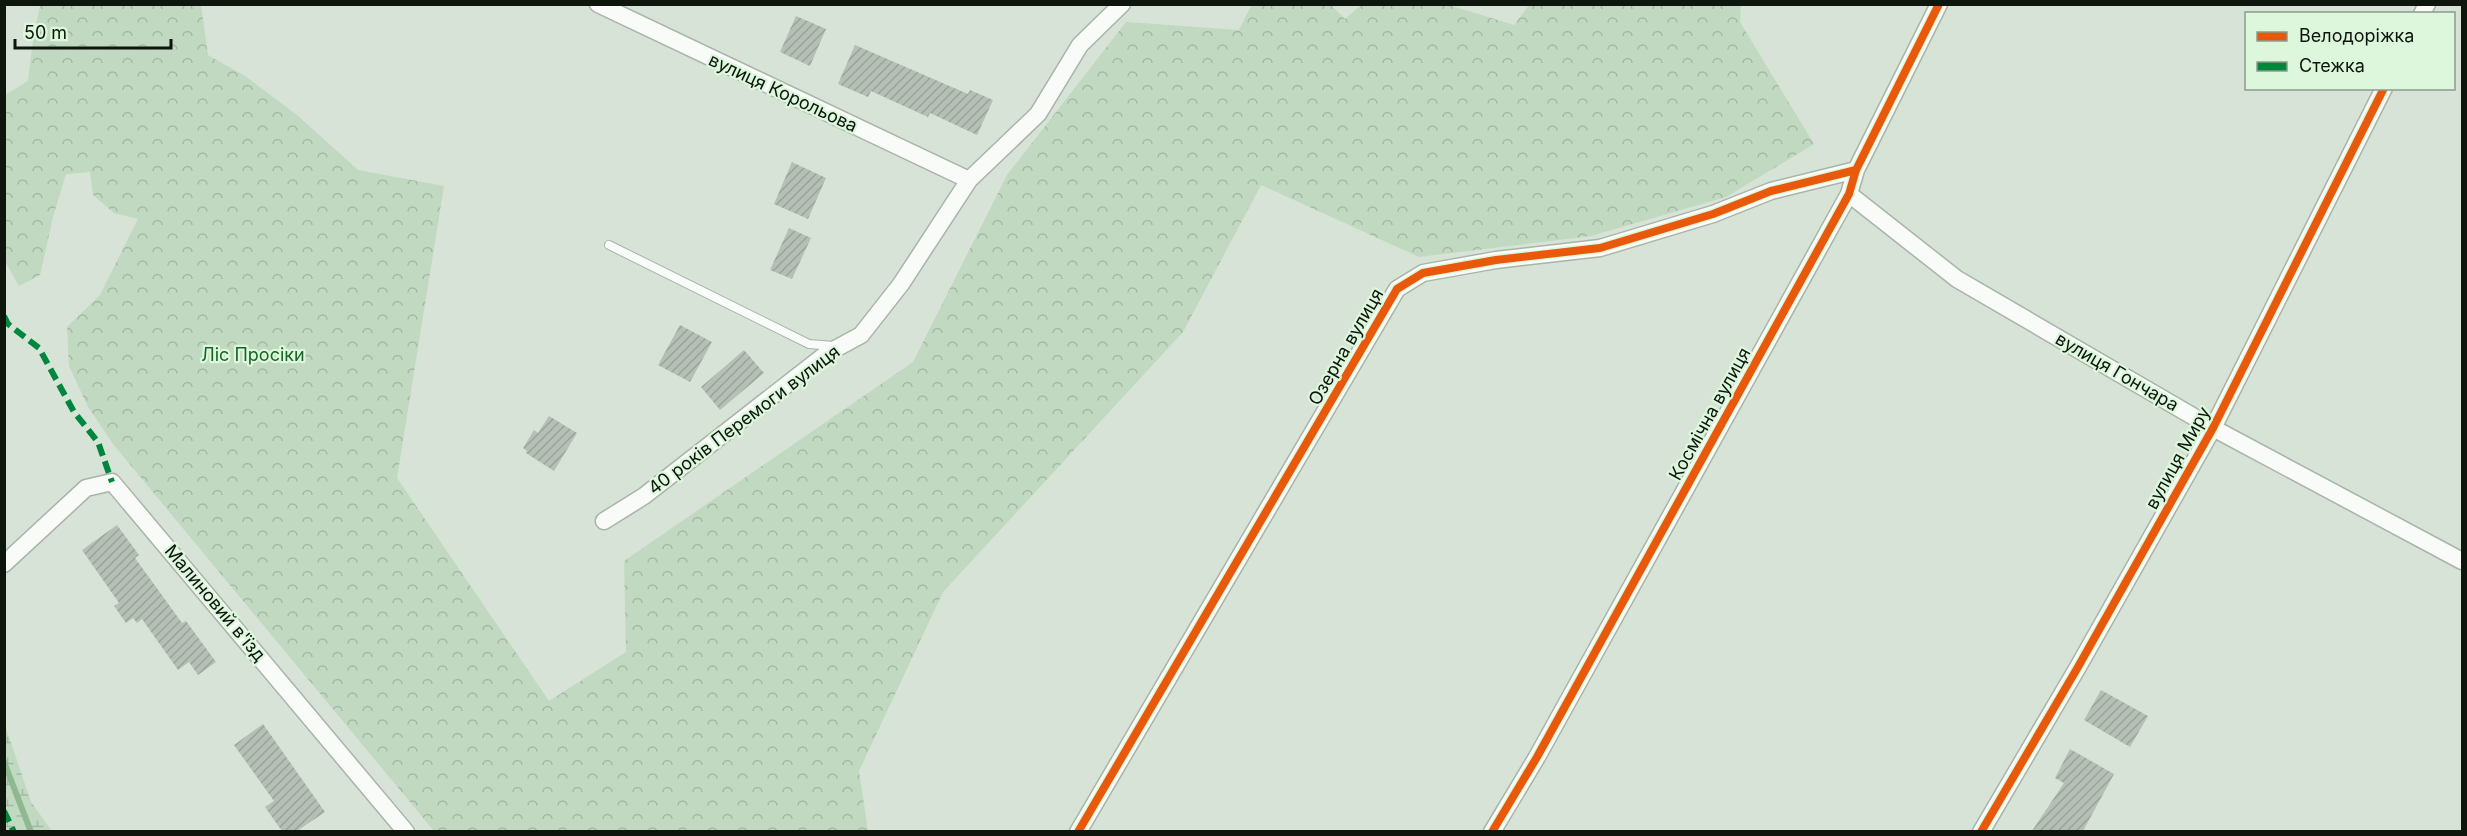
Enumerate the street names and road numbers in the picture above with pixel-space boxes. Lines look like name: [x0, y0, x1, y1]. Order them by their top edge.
street label: вулиця Корольова: [705, 49, 861, 136]
street label: Озерна вулиця: [1304, 285, 1387, 409]
street label: вулиця Гончара: [2052, 328, 2182, 415]
street label: 40 років Перемоги вулиця: [644, 341, 844, 498]
street label: Космічна вулиця: [1664, 344, 1755, 484]
street label: вулиця Миру: [2141, 403, 2214, 513]
street label: Малиновий в'їзд: [161, 540, 270, 665]

